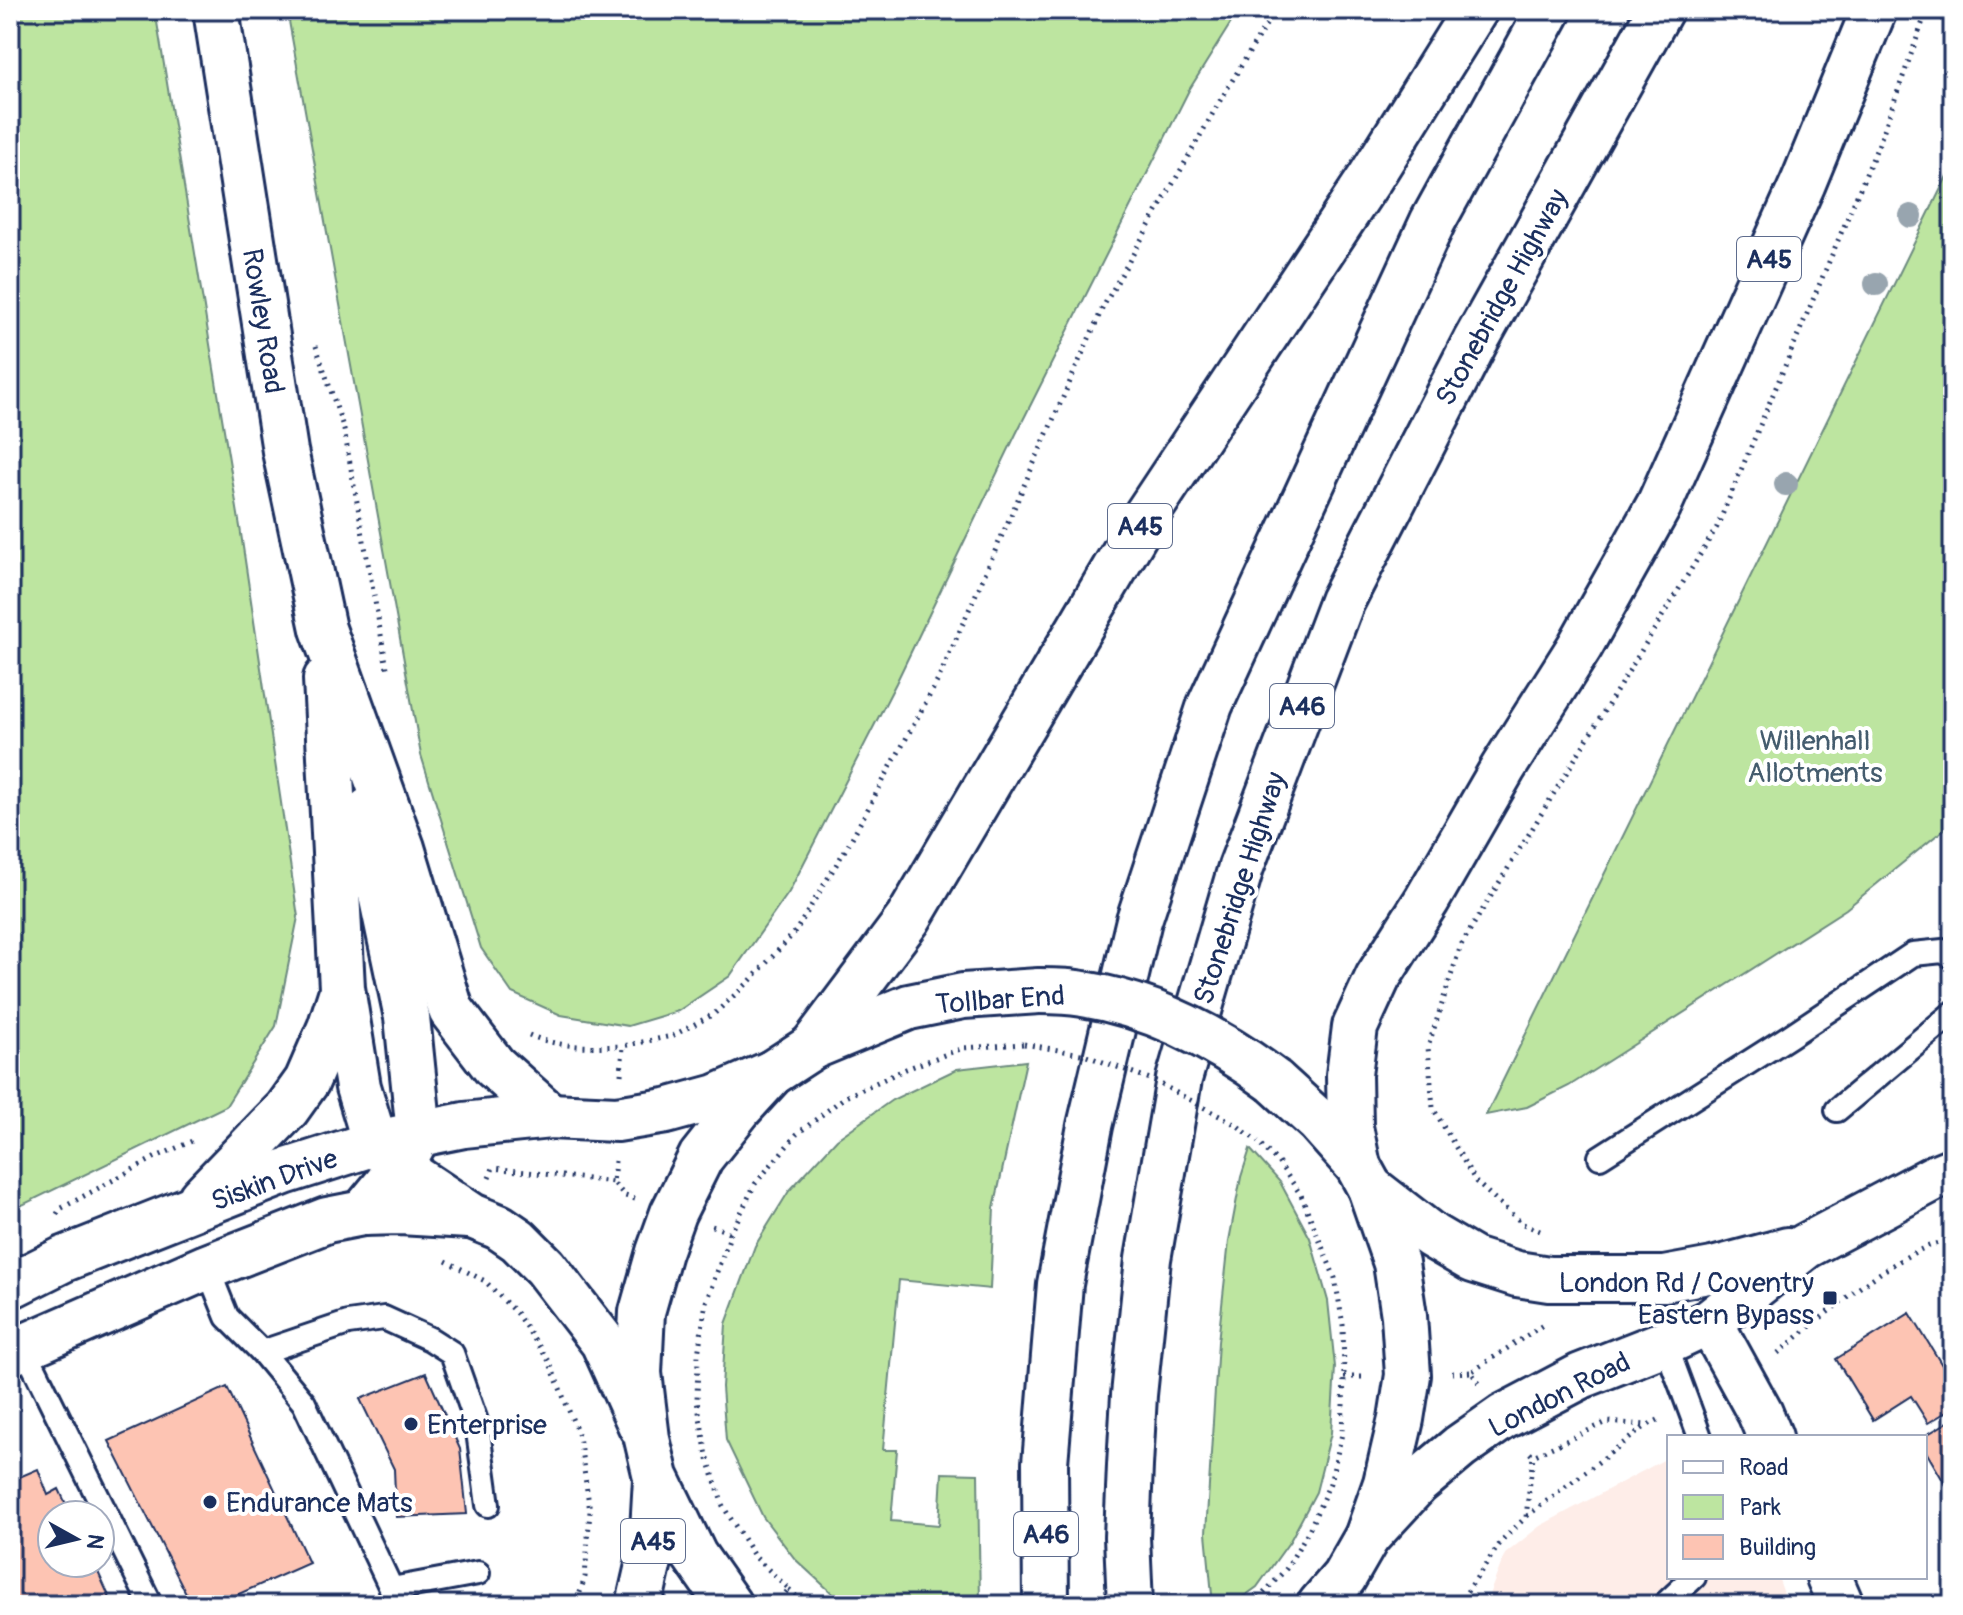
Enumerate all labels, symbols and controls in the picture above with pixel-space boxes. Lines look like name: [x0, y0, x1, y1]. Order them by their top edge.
street label: Stonebridge Highway: [1428, 183, 1576, 412]
road number: A45: [1737, 237, 1801, 281]
street label: Rowley Road: [234, 246, 291, 396]
road number: A45: [1108, 504, 1172, 548]
road number: A46: [1270, 684, 1334, 728]
park label: Willenhall Allotments: [1747, 724, 1883, 791]
street label: Stonebridge Highway: [1186, 768, 1295, 1009]
street label: Tollbar End: [934, 979, 1066, 1022]
street label: Siskin Drive: [207, 1141, 343, 1219]
place label: London Rd / Coventry Eastern Bypass: [1559, 1266, 1814, 1333]
marker: London Rd / Coventry Eastern Bypass: [1821, 1289, 1839, 1307]
street label: London Road: [1483, 1345, 1636, 1446]
place label: Enterprise: [427, 1408, 547, 1443]
marker: Enterprise: [402, 1415, 420, 1433]
legend: [1667, 1435, 1927, 1579]
text: Road: [1739, 1453, 1789, 1482]
place label: Endurance Mats: [226, 1486, 413, 1521]
marker: Endurance Mats: [201, 1493, 219, 1511]
text: Park: [1739, 1493, 1781, 1522]
north arrow: [36, 1499, 116, 1579]
road number: A46: [1014, 1512, 1078, 1556]
road number: A45: [621, 1519, 685, 1563]
text: N: [80, 1532, 110, 1551]
text: Building: [1739, 1533, 1816, 1562]

